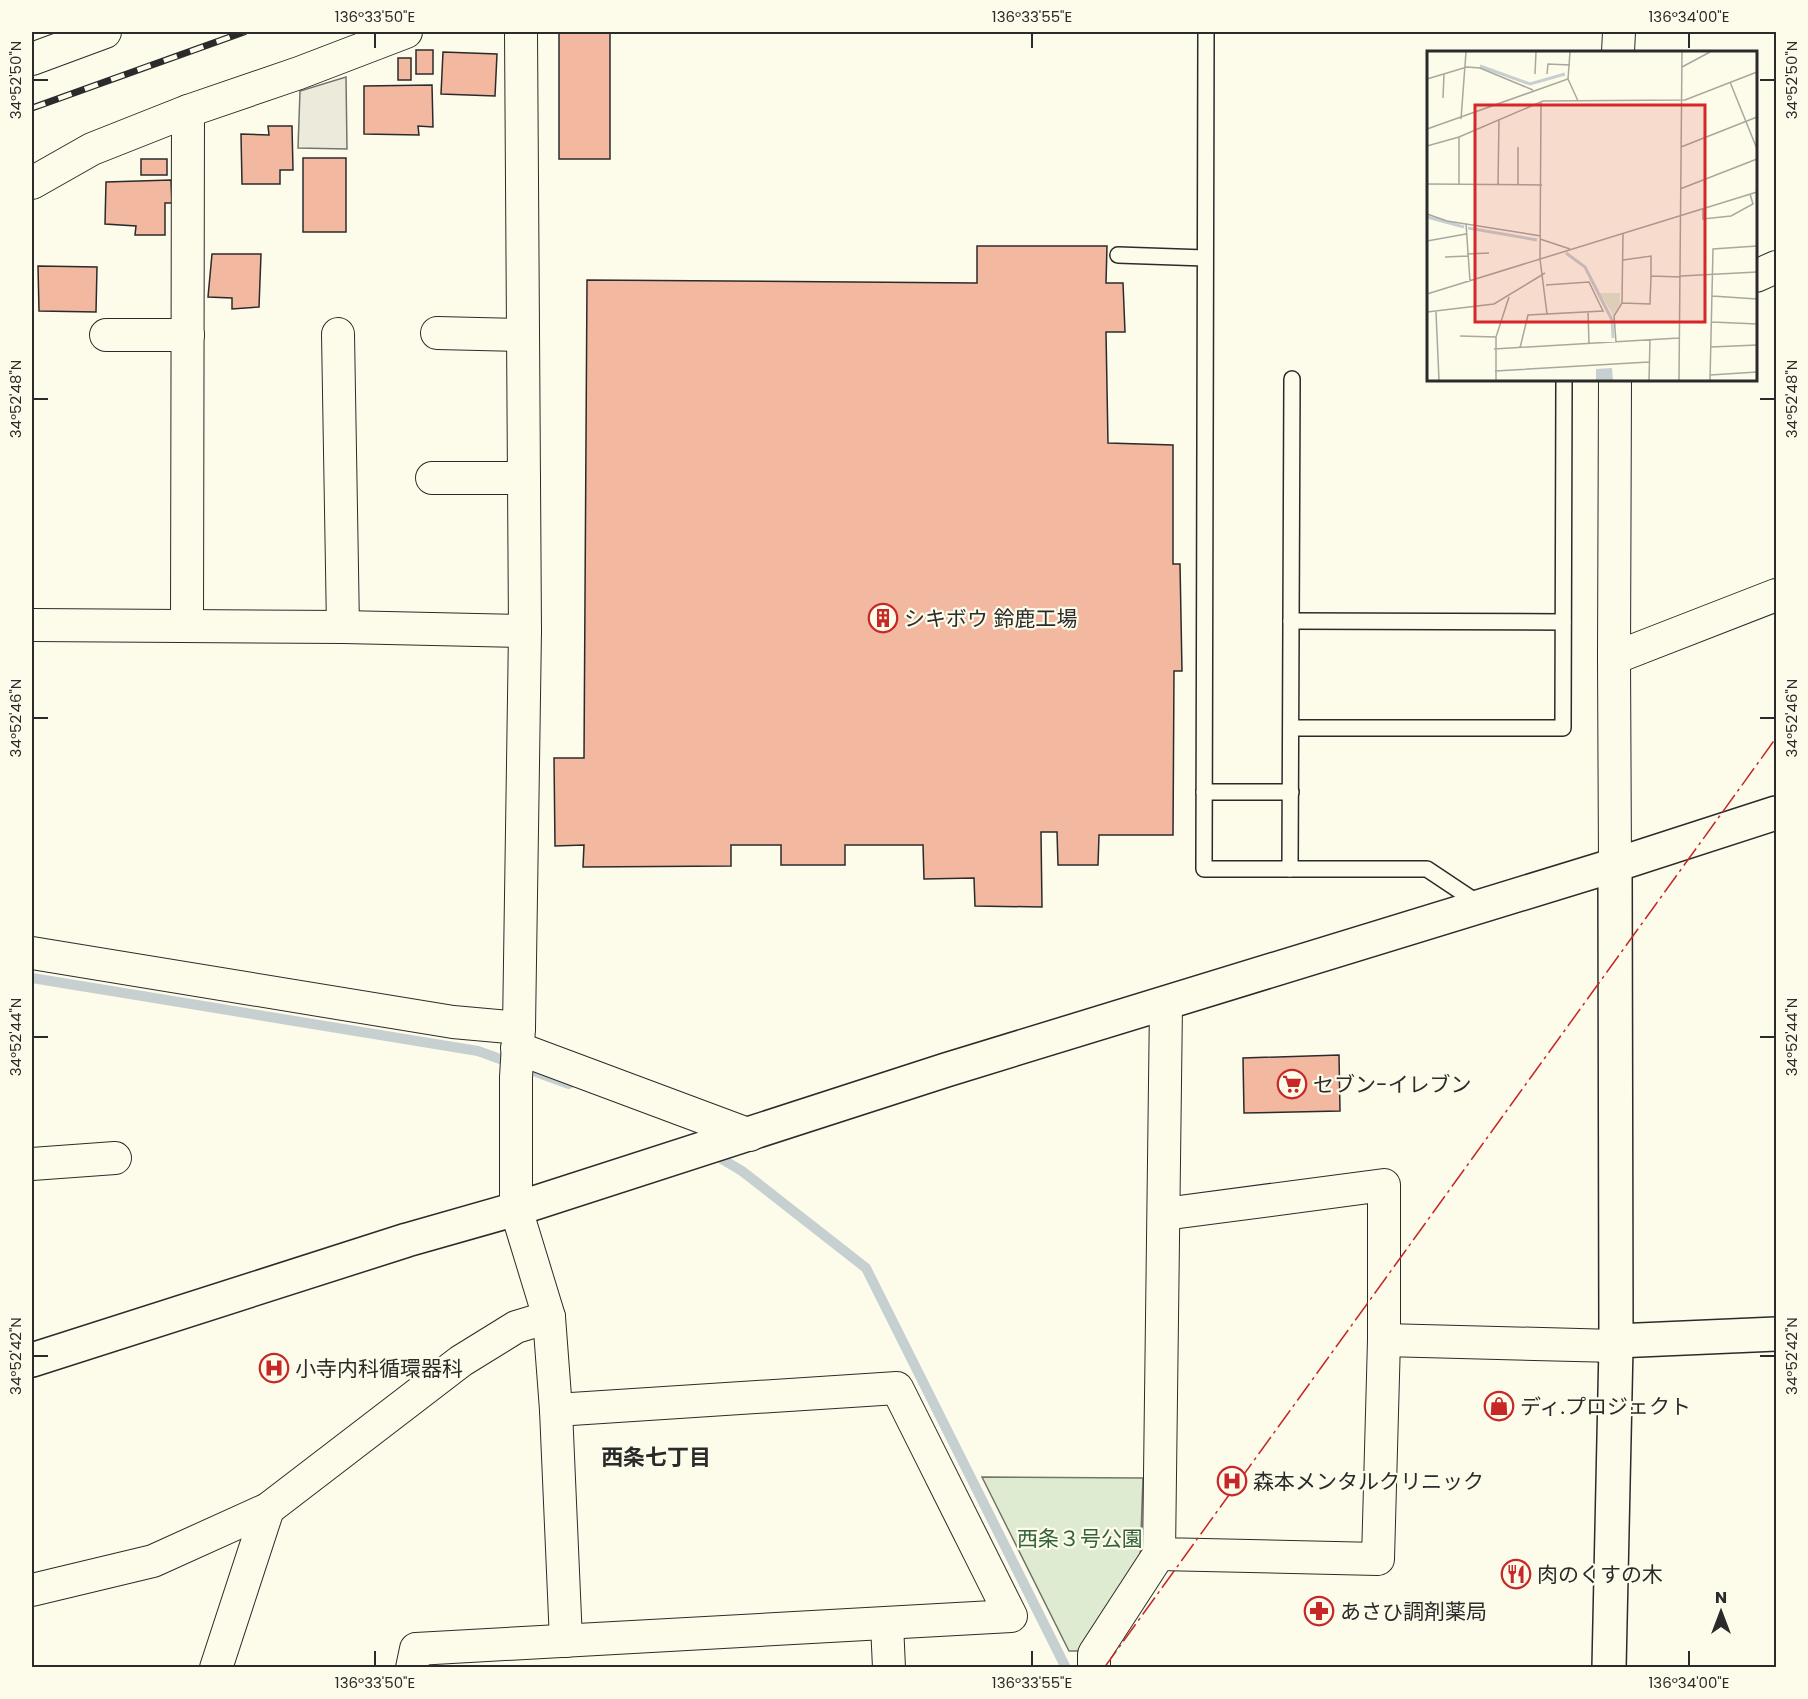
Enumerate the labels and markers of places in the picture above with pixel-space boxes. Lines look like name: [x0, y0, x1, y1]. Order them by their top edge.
building icon: シキボウ 鈴鹿工場: [867, 602, 899, 634]
place label: シキボウ 鈴鹿工場: [904, 604, 1078, 633]
supermarket icon: セブン-イレブン: [1276, 1068, 1308, 1100]
place label: セブン-イレブン: [1313, 1070, 1472, 1099]
hospital icon: 小寺内科循環器科: [258, 1352, 290, 1384]
place label: 小寺内科循環器科: [295, 1354, 463, 1383]
shop icon: ディ.プロジェクト: [1483, 1390, 1515, 1422]
place label: ディ.プロジェクト: [1520, 1392, 1691, 1421]
hospital icon: 森本メンタルクリニック: [1216, 1465, 1248, 1497]
place label: 森本メンタルクリニック: [1253, 1467, 1484, 1496]
restaurant icon: 肉のくすの木: [1500, 1558, 1532, 1590]
place label: 肉のくすの木: [1537, 1560, 1663, 1589]
pharmacy icon: あさひ調剤薬局: [1303, 1595, 1335, 1627]
place label: あさひ調剤薬局: [1340, 1597, 1487, 1626]

